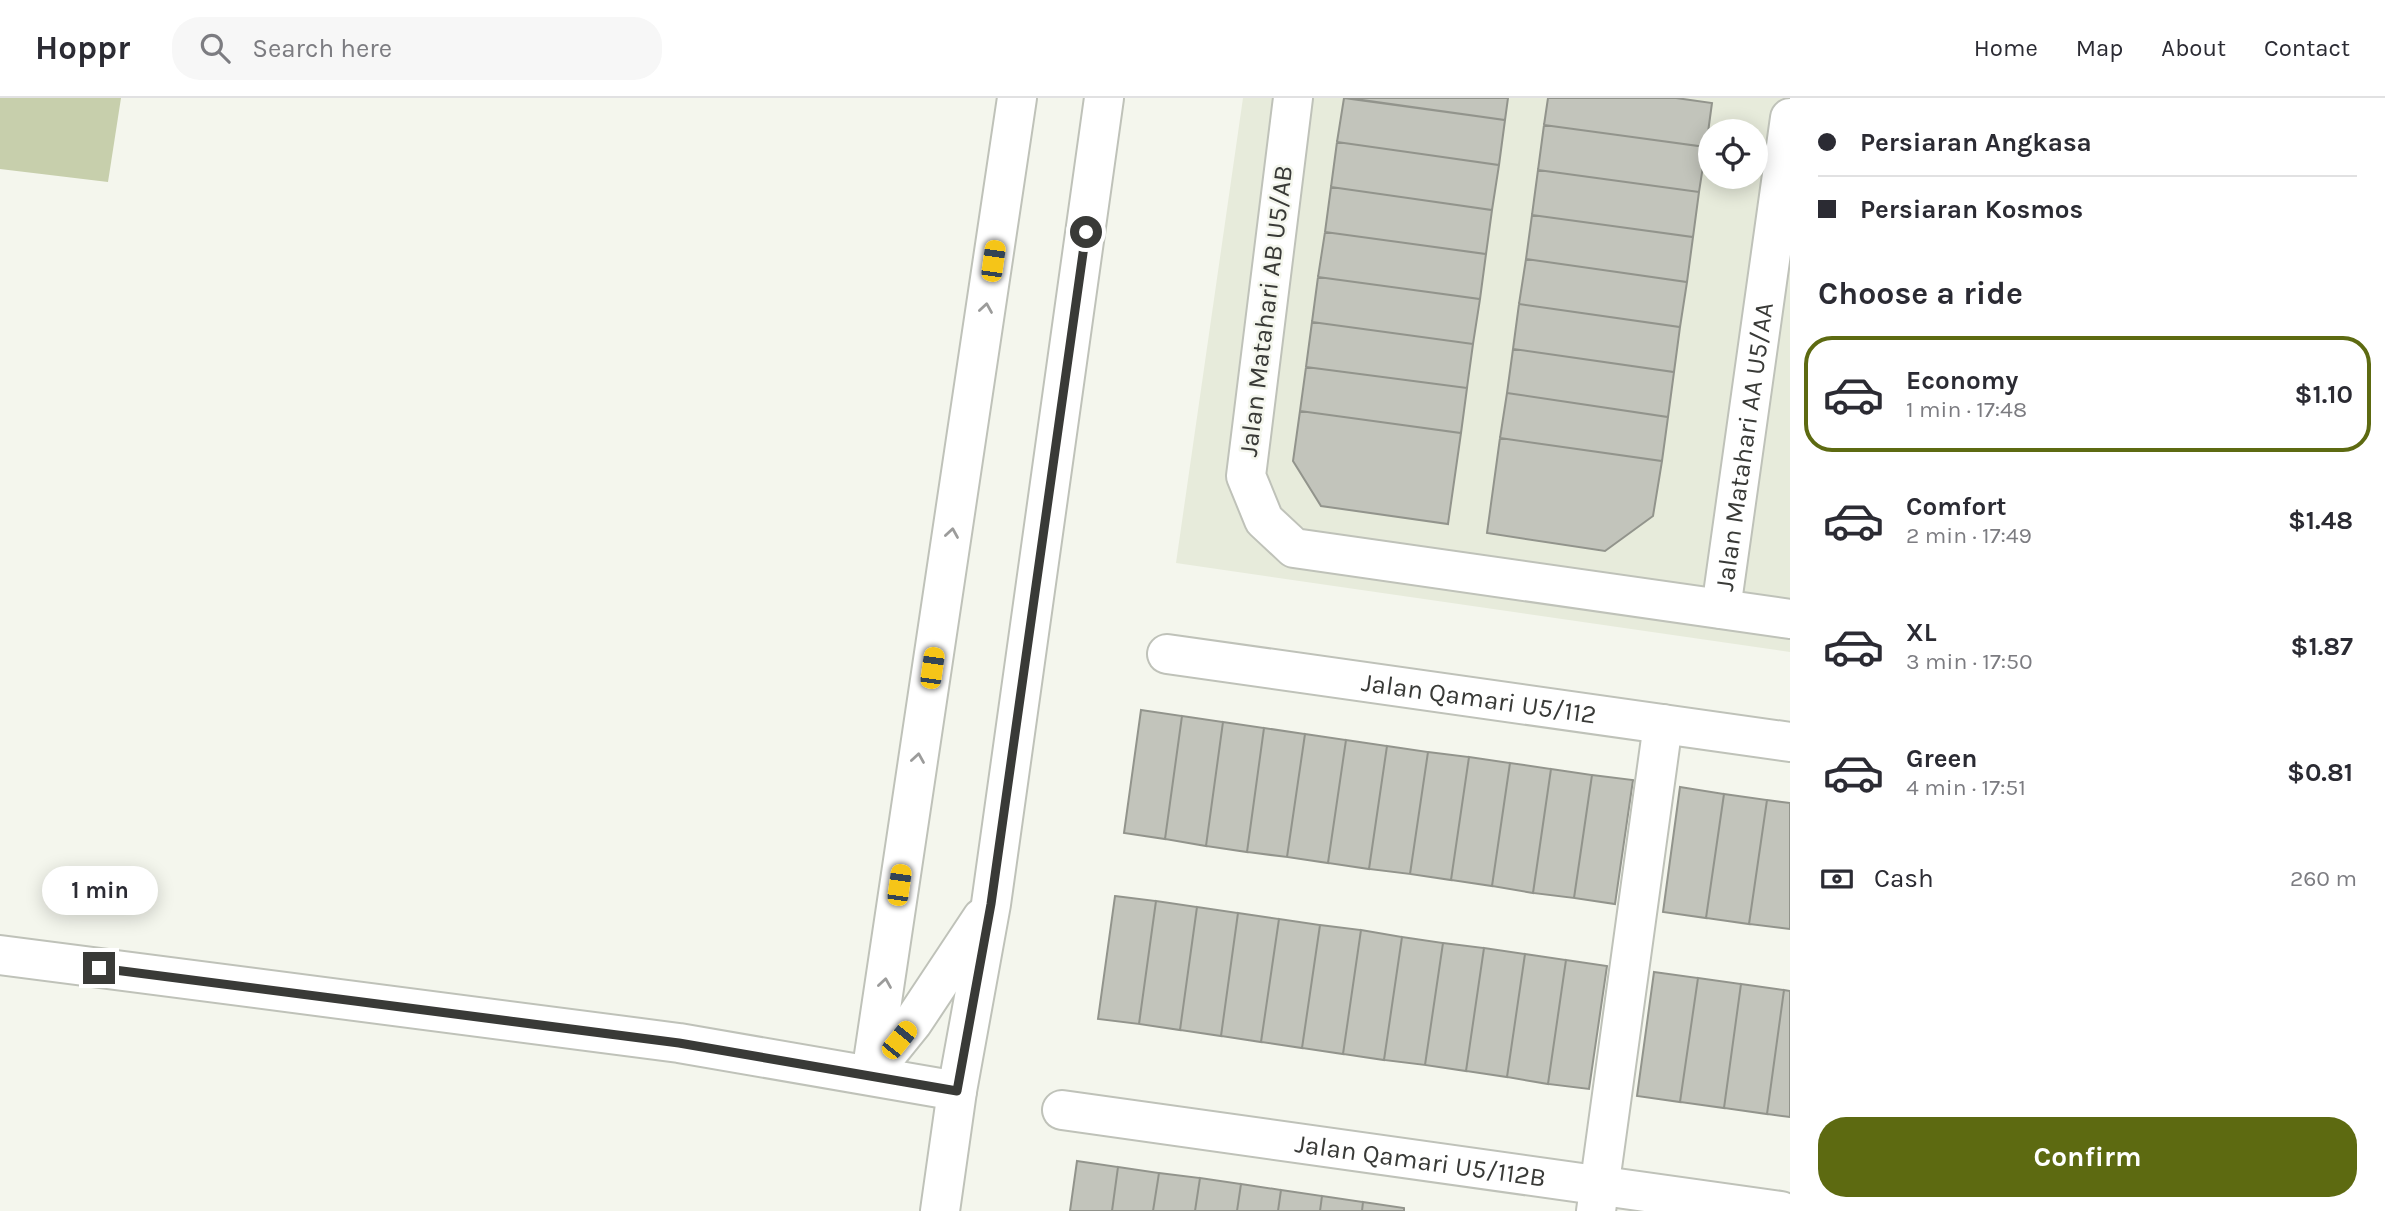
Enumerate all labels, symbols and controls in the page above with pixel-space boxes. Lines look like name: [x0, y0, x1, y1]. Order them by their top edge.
search box: [172, 17, 662, 80]
text: Hoppr: [35, 29, 130, 67]
icon: search: [196, 29, 234, 67]
text: Search here: [252, 33, 392, 64]
text: Home: [1974, 34, 2038, 62]
text: Map: [2076, 34, 2123, 62]
text: About: [2161, 34, 2226, 62]
text: Contact: [2264, 34, 2350, 62]
map controls: [1698, 119, 1768, 189]
button: locate: [1698, 119, 1768, 189]
text: Persiaran Angkasa: [1860, 127, 2092, 158]
street label: Jalan Matahari AB U5/AB: [1233, 164, 1299, 458]
text: Persiaran Kosmos: [1860, 194, 2083, 225]
route start: [1070, 216, 1102, 248]
car: [980, 239, 1007, 283]
text: Choose a ride: [1818, 275, 2023, 312]
street label: Jalan Matahari AA U5/AA: [1708, 300, 1779, 593]
one-way arrow: [978, 302, 993, 314]
icon: car: [1822, 363, 1885, 426]
text: Economy: [1906, 365, 2018, 396]
text: $1.10: [2295, 379, 2353, 410]
text: 1 min · 17:48: [1906, 396, 2027, 423]
icon: car: [1822, 489, 1885, 552]
text: Comfort: [1906, 491, 2007, 522]
text: $1.48: [2288, 505, 2353, 536]
text: 2 min · 17:49: [1906, 522, 2032, 549]
one-way arrow: [944, 527, 959, 539]
icon: car: [1822, 615, 1885, 678]
text: XL: [1906, 617, 1937, 648]
text: $1.87: [2290, 631, 2353, 662]
car: [919, 646, 946, 690]
text: 3 min · 17:50: [1906, 648, 2033, 675]
street label: Jalan Qamari U5/112: [1360, 666, 1598, 730]
icon: car: [1822, 741, 1885, 804]
text: Green: [1906, 743, 1978, 774]
one-way arrow: [910, 752, 925, 764]
text: $0.81: [2287, 757, 2353, 788]
text: 4 min · 17:51: [1906, 774, 2026, 801]
icon: cash: [1818, 860, 1856, 898]
car: [886, 863, 913, 907]
text: Cash: [1874, 863, 1934, 894]
text: 260 m: [2290, 865, 2357, 892]
callout: 1 min: [41, 866, 157, 916]
text: 1 min: [71, 877, 129, 904]
route end: [83, 952, 115, 984]
one-way arrow: [877, 977, 892, 989]
car: [878, 1017, 921, 1063]
button: Confirm: [1818, 1117, 2357, 1197]
street label: Jalan Qamari U5/112B: [1293, 1127, 1548, 1193]

